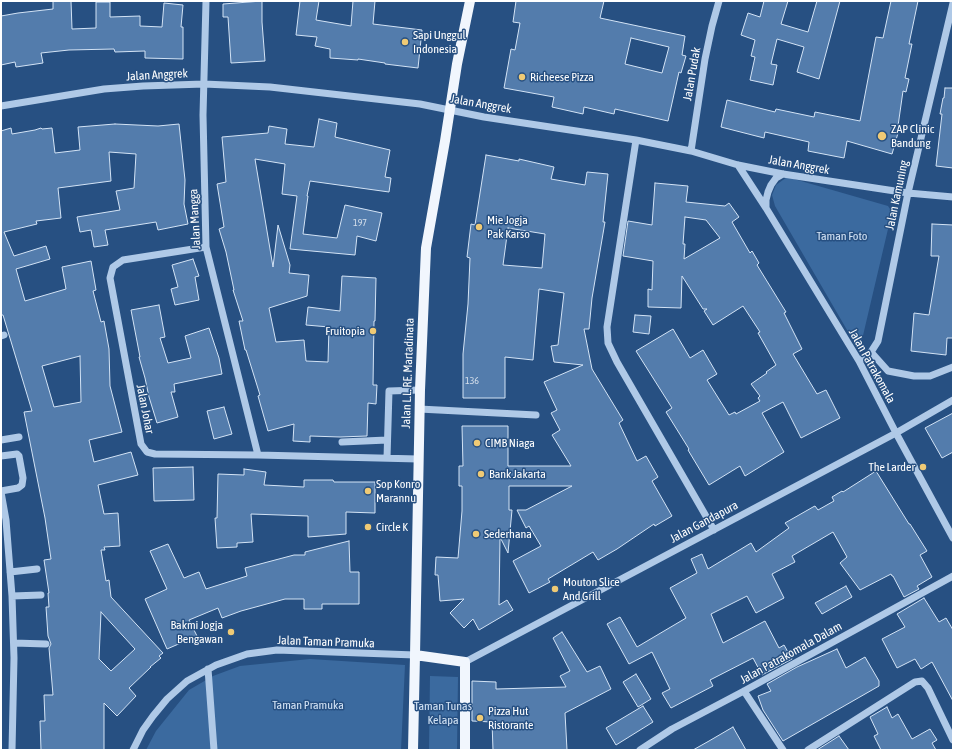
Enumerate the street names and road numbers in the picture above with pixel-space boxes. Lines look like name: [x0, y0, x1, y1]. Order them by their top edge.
street label: Jalan Pudak: [680, 46, 704, 102]
street label: Jalan Anggrek: [126, 66, 188, 84]
street label: Jalan Anggrek: [449, 92, 513, 116]
street label: Jalan Anggrek: [767, 153, 831, 177]
street label: Jalan Kamuning: [883, 159, 911, 231]
street label: Jalan Mangga: [186, 188, 204, 250]
street label: Jalan L.L. RE. Martadinata: [399, 317, 417, 429]
street label: Jalan Patrakomala: [846, 326, 898, 406]
street label: Jalan Johar: [133, 383, 157, 435]
street label: Jalan Gandapura: [667, 498, 741, 546]
street label: Jalan Patrakomala Dalam: [738, 619, 844, 687]
street label: Jalan Taman Pramuka: [277, 633, 375, 651]

